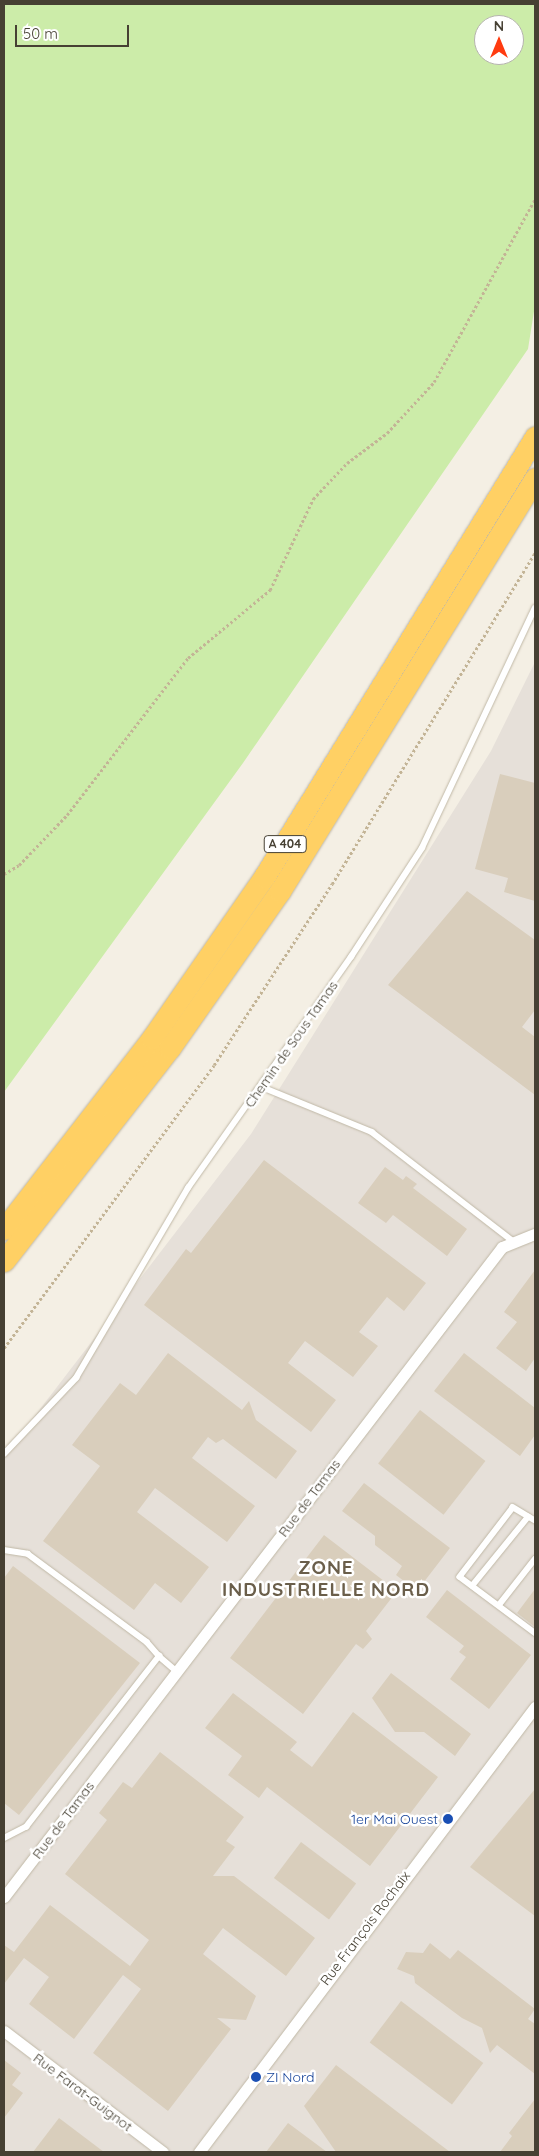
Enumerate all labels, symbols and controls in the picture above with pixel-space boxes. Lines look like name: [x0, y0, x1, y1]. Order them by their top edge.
scale bar: [18, 15, 131, 47]
north arrow: [474, 15, 524, 65]
text: N: [494, 17, 504, 35]
text: 50 m: [23, 24, 58, 43]
road number: A 404: [262, 834, 308, 854]
street label: Chemin de Sous Tamas: [241, 977, 341, 1111]
street label: Rue de Tamas: [274, 1456, 344, 1540]
district label: ZONE INDUSTRIELLE NORD: [220, 1557, 432, 1601]
street label: Rue de Tamas: [28, 1778, 98, 1862]
place label: 1er Mai Ouest: [351, 1811, 438, 1827]
marker: 1er Mai Ouest: [442, 1813, 454, 1825]
street label: Rue François Rochaix: [317, 1867, 413, 1989]
street label: Rue Farat-Guignot: [30, 2049, 136, 2135]
place label: ZI Nord: [266, 2069, 315, 2085]
marker: ZI Nord: [250, 2071, 262, 2083]

